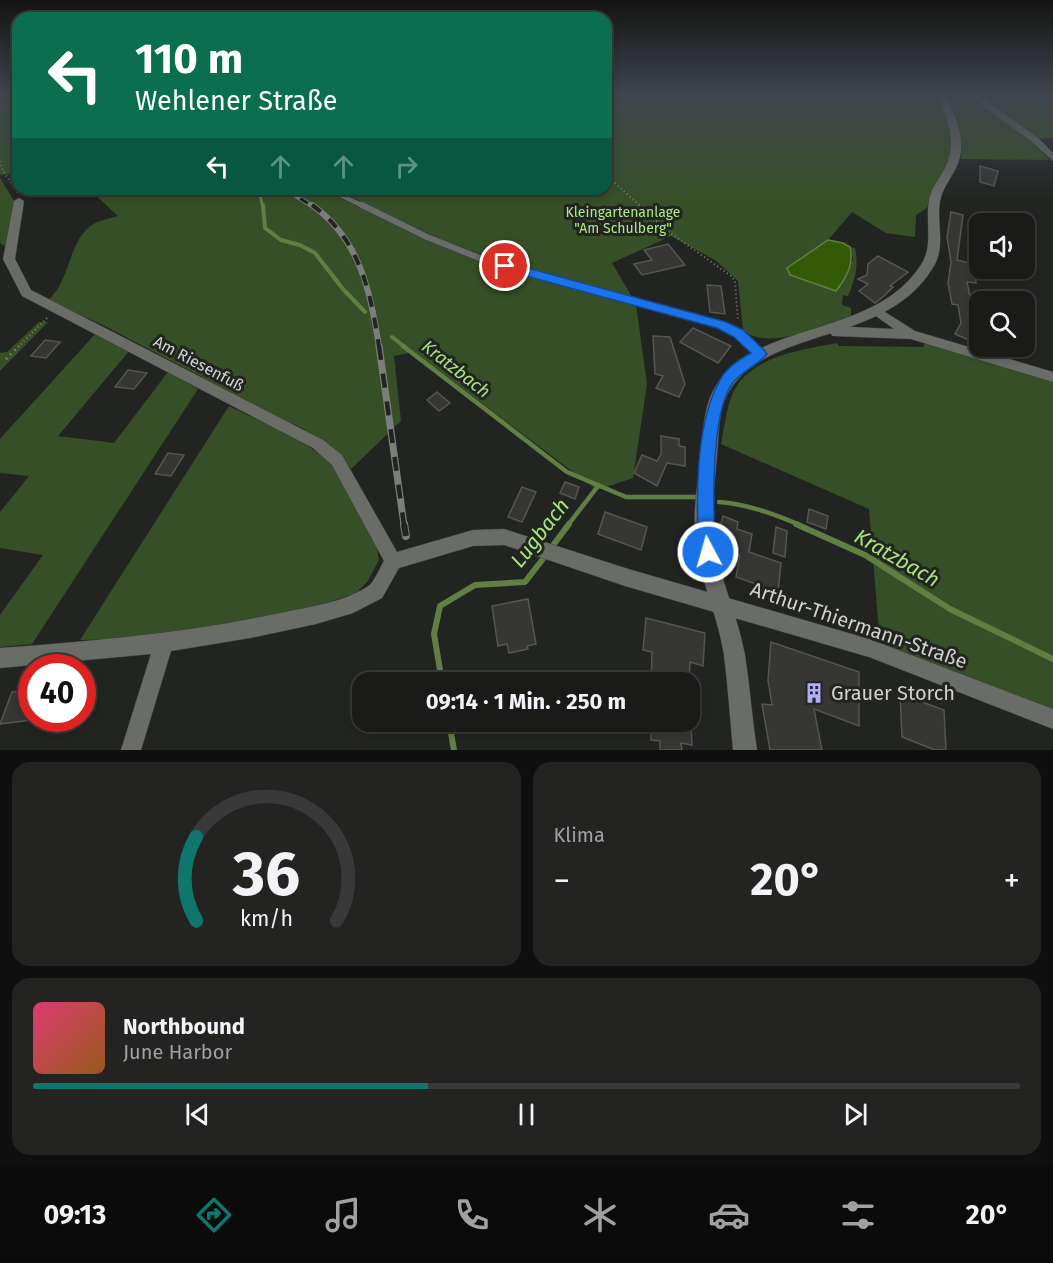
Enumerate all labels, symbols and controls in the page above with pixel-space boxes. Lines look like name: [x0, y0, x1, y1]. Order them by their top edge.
text: 110 m: [135, 34, 243, 84]
icon: left: [36, 36, 114, 114]
text: Wehlener Straße: [135, 85, 338, 117]
icon: left: [201, 150, 234, 183]
icon: ahead: [264, 150, 297, 183]
icon: ahead: [327, 150, 360, 183]
icon: right: [390, 150, 423, 183]
park label: Kleingartenanlage "Am Schulberg": [566, 204, 680, 237]
map controls: [969, 213, 1035, 357]
button: sound: [969, 213, 1035, 279]
pin: [479, 240, 530, 291]
icon: arrive: [488, 249, 521, 282]
button: search: [969, 291, 1035, 357]
street label: Am Riesenfuß: [150, 332, 247, 395]
water label: Kratzbach: [417, 335, 495, 403]
water label: Lugbach: [505, 493, 575, 573]
position arrow: [676, 520, 740, 584]
water label: Kratzbach: [850, 523, 944, 593]
street label: Arthur-Thiermann-Straße: [747, 577, 971, 673]
speed limit sign: 40: [18, 654, 96, 732]
building icon: Grauer Storch: [802, 681, 826, 705]
place label: Grauer Storch: [831, 681, 955, 705]
text: 09:14 · 1 Min. · 250 m: [426, 688, 626, 715]
text: Klima: [554, 823, 605, 847]
text: 36: [231, 837, 300, 912]
text: 20°: [750, 853, 823, 907]
text: −: [554, 861, 570, 901]
text: +: [1004, 861, 1020, 901]
text: km/h: [240, 906, 293, 932]
text: Northbound: [123, 1013, 245, 1040]
text: June Harbor: [123, 1040, 232, 1064]
icon: previous: [181, 1098, 214, 1131]
icon: pause: [510, 1098, 543, 1131]
icon: next: [839, 1098, 872, 1131]
icon: directions: [193, 1194, 235, 1236]
icon: music: [322, 1194, 364, 1236]
icon: phone: [451, 1194, 493, 1236]
icon: climate: [579, 1194, 621, 1236]
icon: car: [708, 1194, 750, 1236]
icon: filters: [837, 1194, 879, 1236]
text: 09:13: [43, 1199, 106, 1231]
text: 20°: [966, 1199, 1010, 1231]

